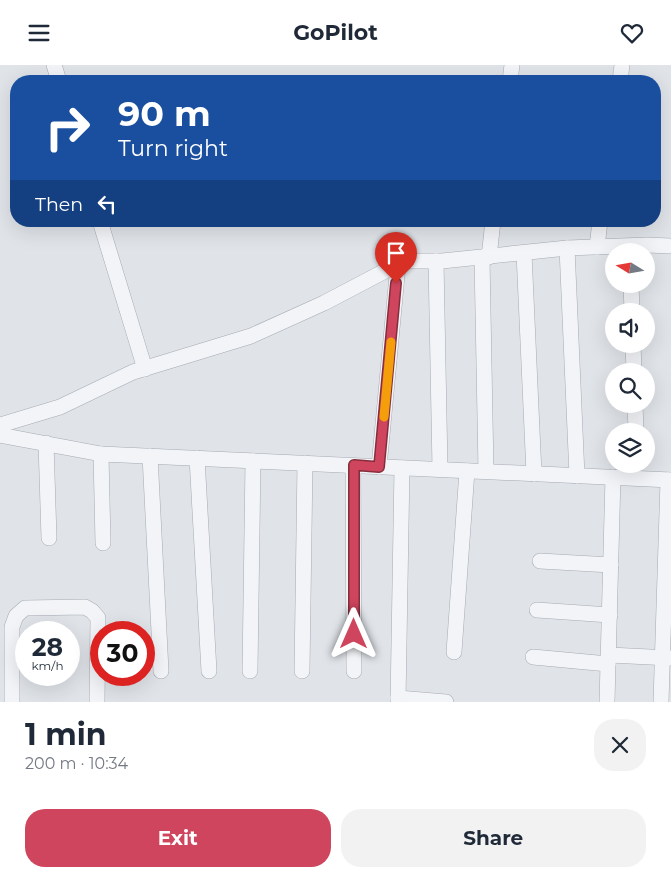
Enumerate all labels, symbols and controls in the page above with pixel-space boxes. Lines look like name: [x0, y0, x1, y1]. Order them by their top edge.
icon: menu: [25, 19, 53, 47]
text: GoPilot: [293, 19, 378, 46]
icon: heart: [618, 19, 646, 47]
text: 90 m: [118, 92, 211, 135]
icon: right: [35, 95, 100, 160]
text: Turn right: [118, 135, 228, 162]
icon: left: [93, 190, 121, 218]
text: Then: [35, 193, 83, 216]
pin: [375, 232, 417, 283]
icon: arrive: [382, 239, 410, 267]
north arrow: [605, 243, 655, 293]
map controls: [605, 243, 655, 473]
button: sound: [605, 303, 655, 353]
button: search: [605, 363, 655, 413]
button: layers: [605, 423, 655, 473]
position arrow: [327, 607, 379, 659]
speed limit sign: 30: [90, 621, 155, 686]
text: 28: [32, 632, 63, 662]
text: km/h: [31, 658, 64, 673]
text: 1 min: [25, 716, 106, 753]
button: close: [594, 719, 646, 771]
text: 200 m · 10:34: [25, 754, 128, 773]
button: Exit: [25, 809, 331, 867]
button: Share: [341, 809, 646, 867]

